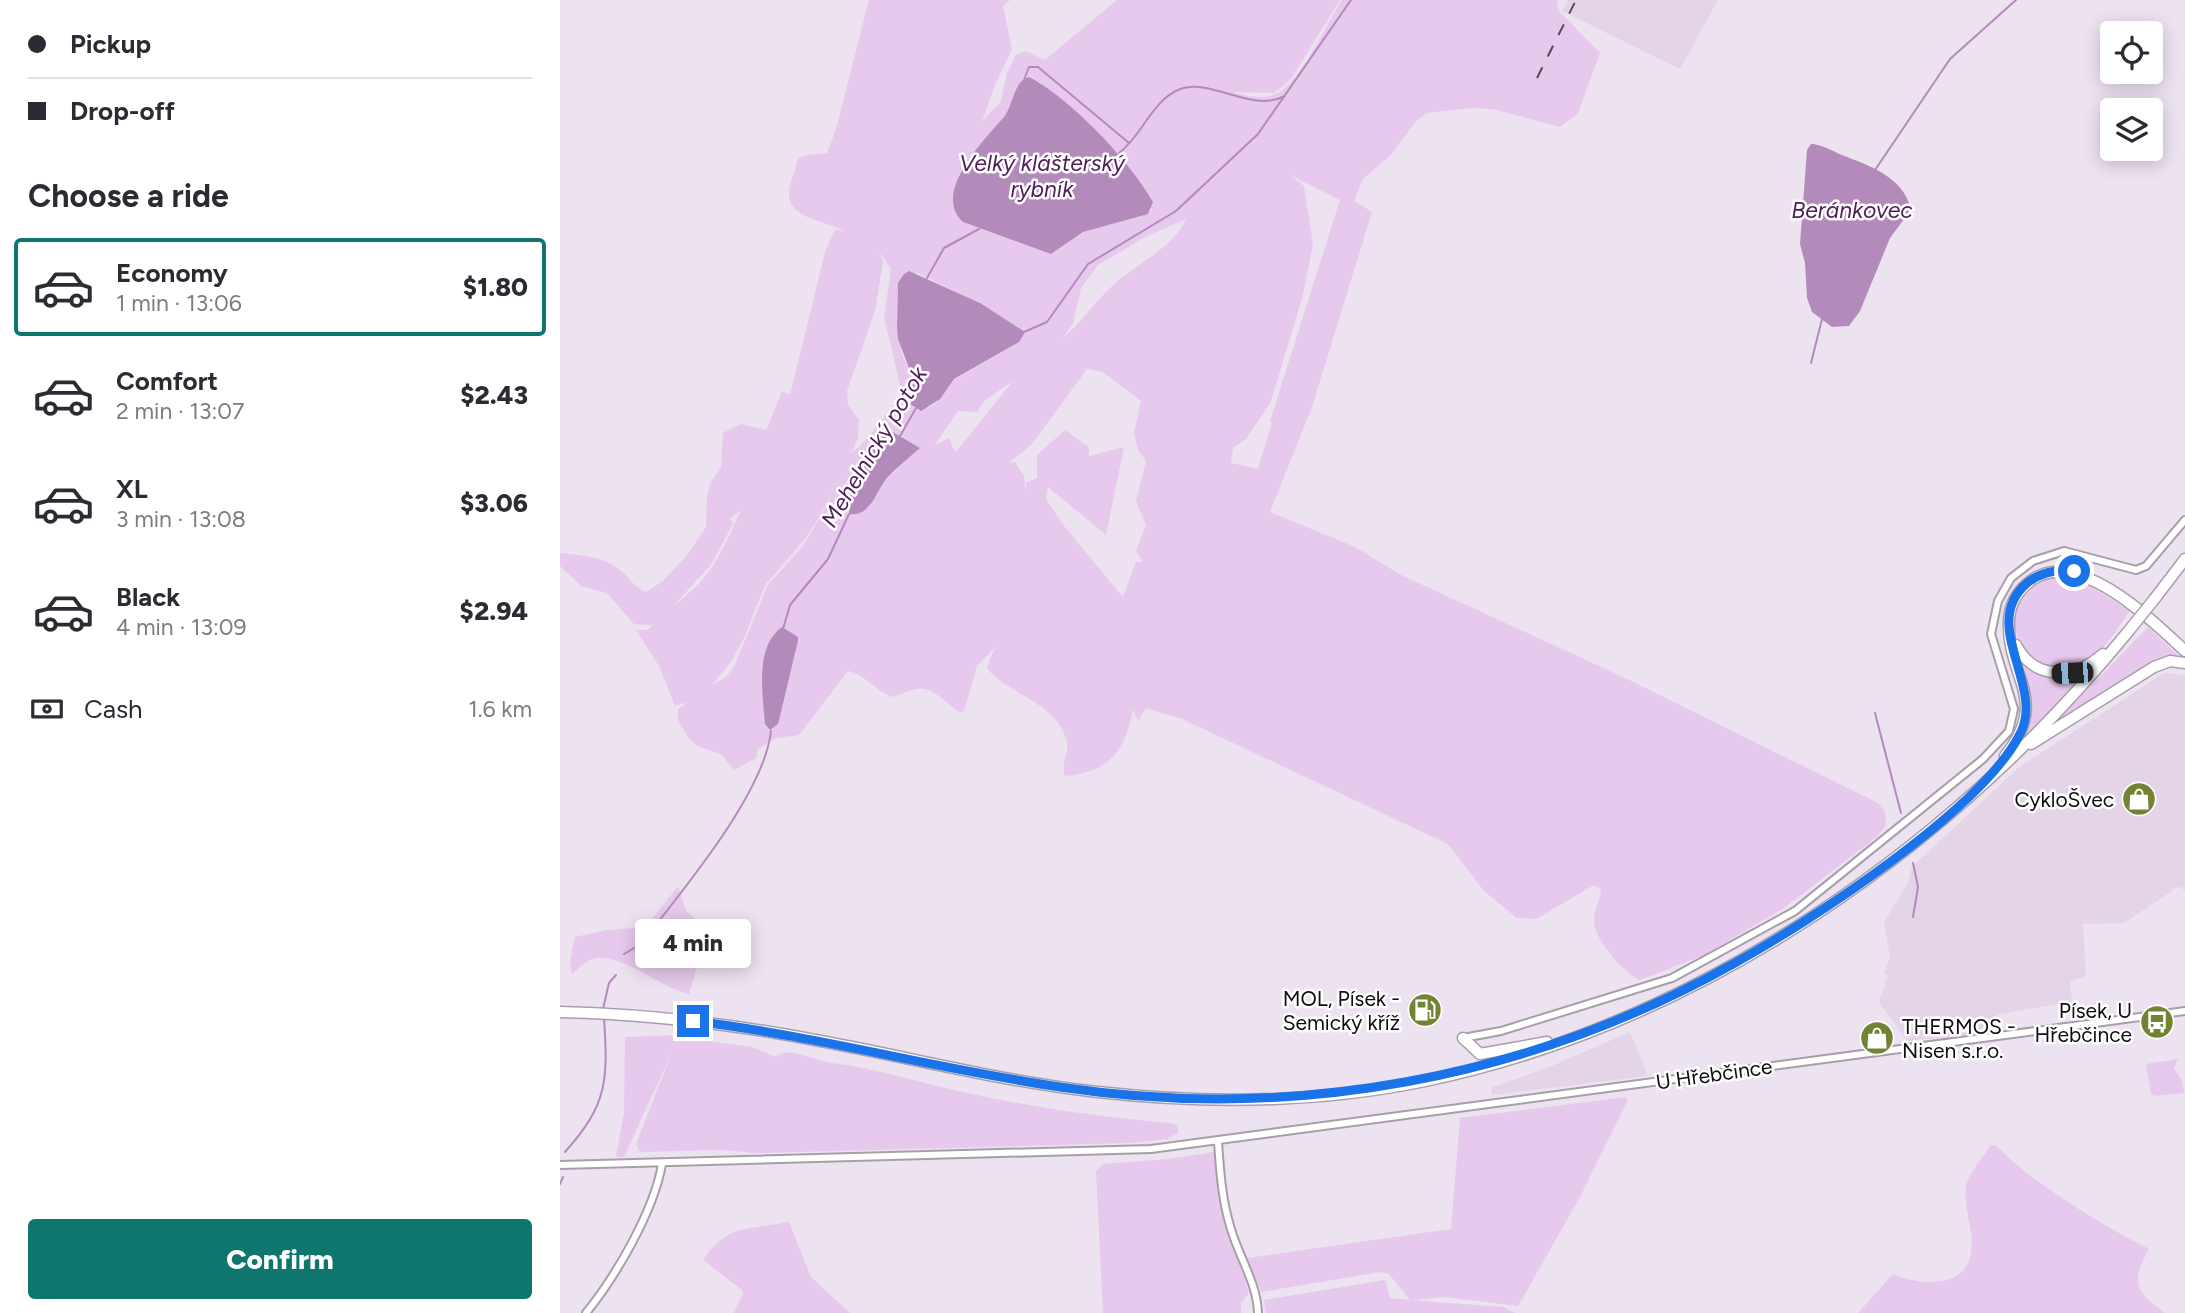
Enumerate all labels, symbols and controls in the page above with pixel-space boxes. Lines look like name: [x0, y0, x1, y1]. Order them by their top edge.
map controls: [2100, 21, 2163, 161]
button: locate: [2100, 21, 2163, 84]
text: Pickup: [70, 28, 151, 60]
text: Drop-off: [70, 95, 175, 127]
button: layers: [2100, 98, 2163, 161]
water label: Velký klášterský rybník: [959, 149, 1126, 203]
text: Choose a ride: [28, 177, 229, 215]
water label: Beránkovec: [1791, 196, 1913, 224]
icon: car: [32, 256, 95, 319]
text: Economy: [116, 257, 228, 289]
text: $1.80: [463, 271, 528, 303]
text: 1 min · 13:06: [116, 289, 242, 317]
water label: Mehelnický potok: [815, 361, 933, 532]
icon: car: [32, 364, 95, 427]
text: Comfort: [116, 365, 218, 397]
text: $2.43: [460, 379, 528, 411]
text: 2 min · 13:07: [116, 397, 244, 425]
icon: car: [32, 472, 95, 535]
text: XL: [116, 473, 148, 505]
text: $3.06: [460, 487, 528, 519]
text: 3 min · 13:08: [116, 505, 246, 533]
route start: [2058, 555, 2090, 587]
icon: car: [32, 580, 95, 643]
text: Black: [116, 581, 180, 613]
text: $2.94: [460, 595, 528, 627]
text: 4 min · 13:09: [116, 613, 247, 641]
car: [2051, 662, 2094, 684]
icon: cash: [28, 690, 66, 728]
text: Cash: [84, 693, 143, 725]
text: 1.6 km: [468, 695, 532, 723]
shop icon: CykloŠvec: [2120, 780, 2158, 818]
place label: CykloŠvec: [2014, 787, 2114, 812]
callout: 4 min: [635, 920, 751, 968]
text: 4 min: [663, 929, 723, 957]
place label: MOL, Písek - Semický kříž: [1283, 986, 1400, 1035]
fuel station icon: MOL, Písek - Semický kříž: [1406, 991, 1444, 1029]
place label: Písek, U Hřebčince: [2035, 998, 2132, 1047]
bus stop icon: Písek, U Hřebčince: [2138, 1003, 2176, 1041]
route end: [677, 1005, 709, 1037]
place label: THERMOS - Nisen s.r.o.: [1902, 1014, 2016, 1063]
shop icon: THERMOS - Nisen s.r.o.: [1858, 1019, 1896, 1057]
street label: U Hřebčince: [1654, 1053, 1774, 1095]
button: Confirm: [28, 1219, 532, 1299]

